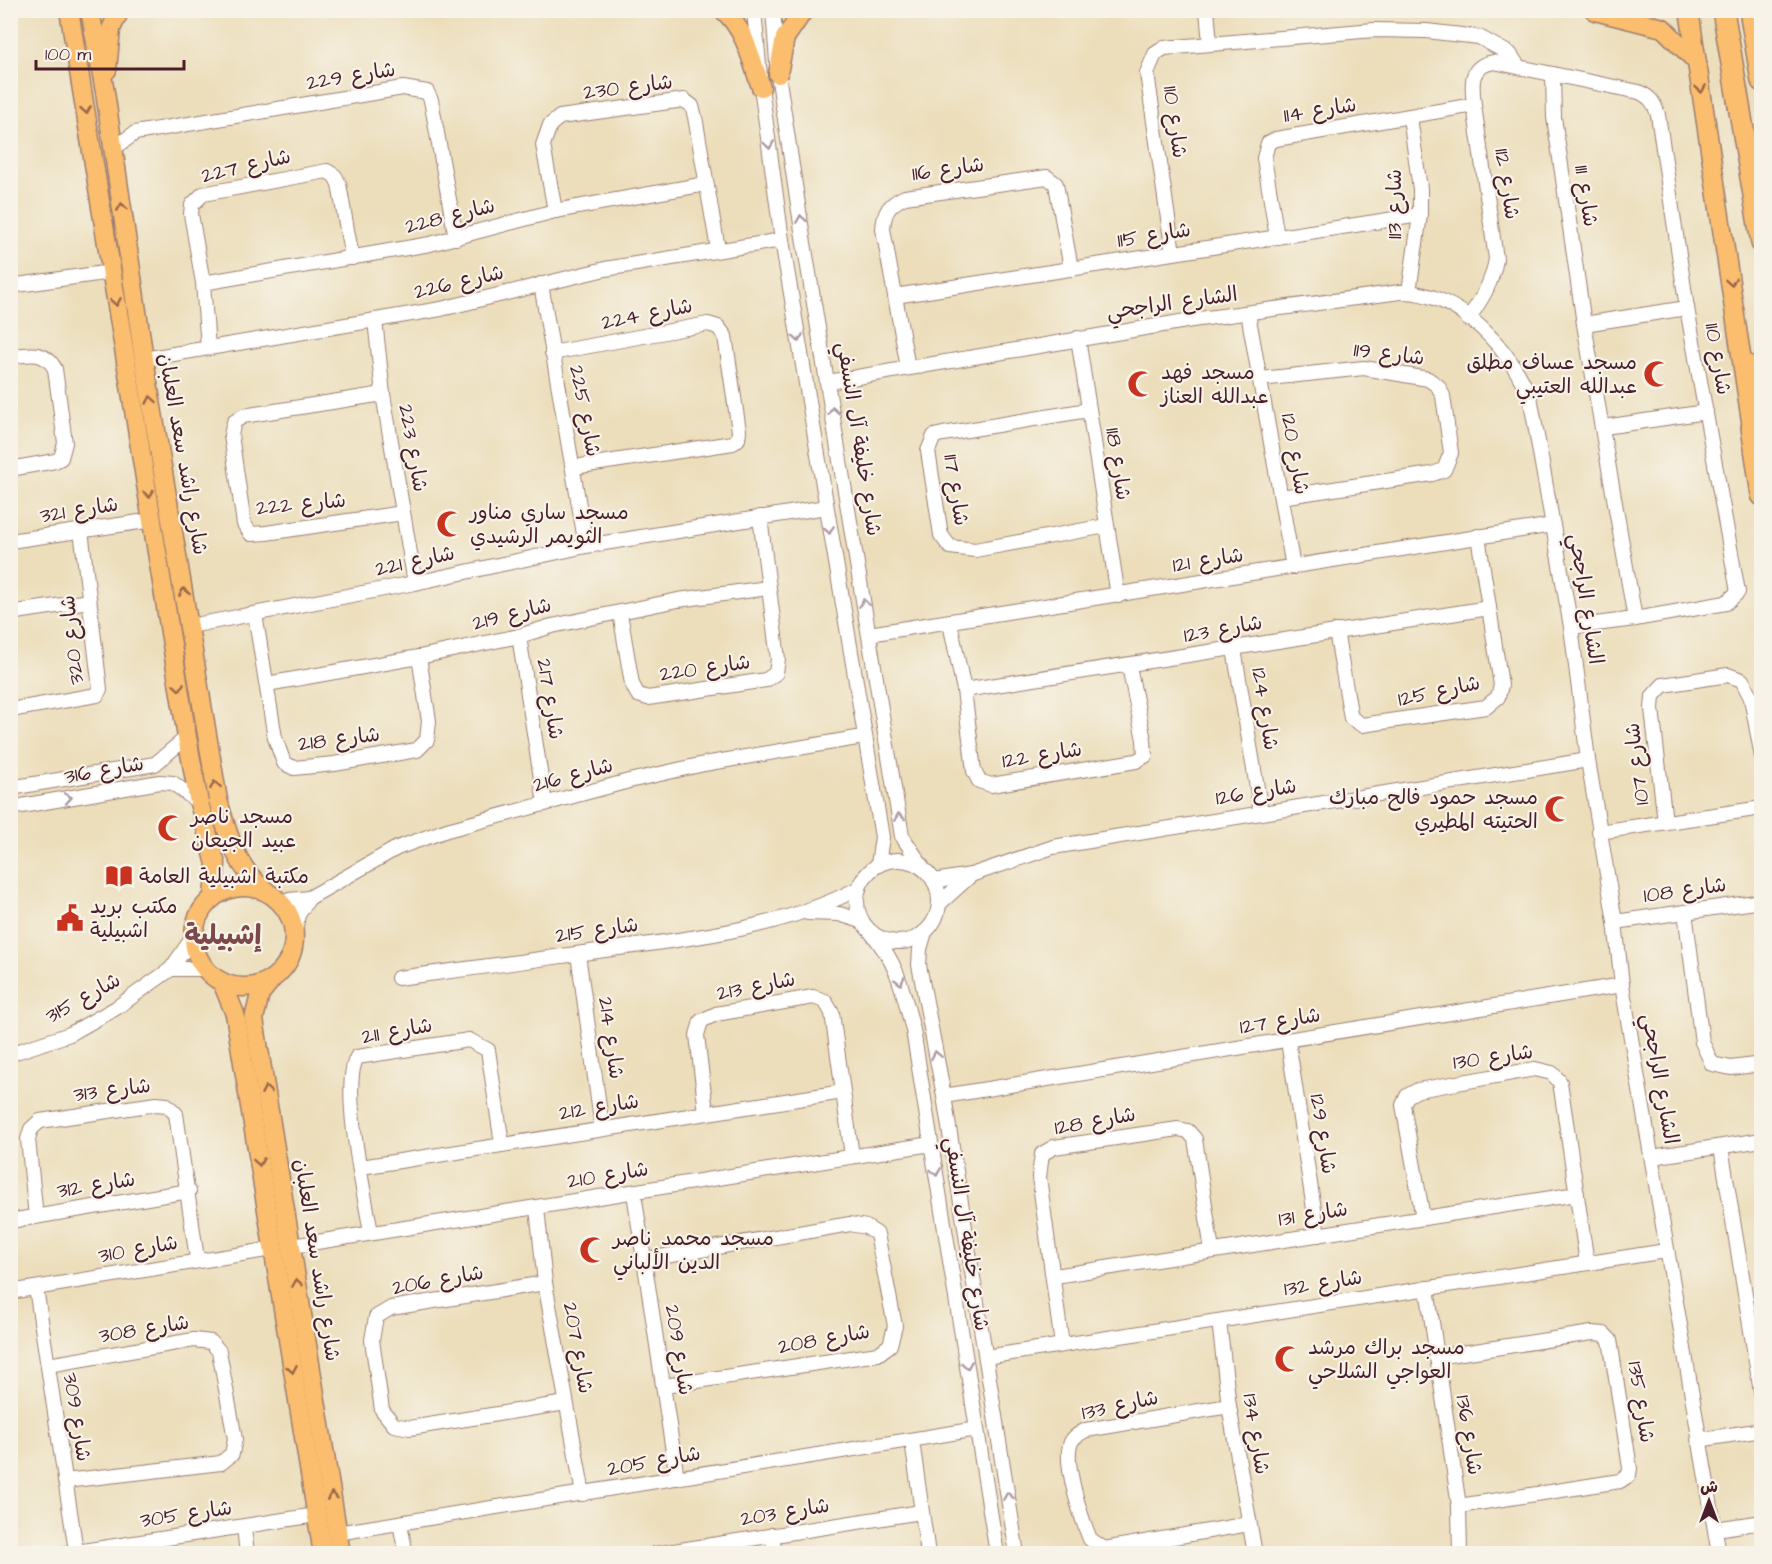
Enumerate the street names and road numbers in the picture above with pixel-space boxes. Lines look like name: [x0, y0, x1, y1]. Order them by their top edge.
street label: شارع 229: [304, 55, 398, 97]
street label: شارع 230: [582, 67, 674, 107]
street label: شارع 110: [1156, 84, 1194, 160]
street label: 114 شارع: [1281, 90, 1359, 130]
street label: شارع 227: [198, 142, 294, 190]
street label: شارع 112: [1487, 147, 1527, 221]
street label: شارع 116: [910, 150, 986, 188]
street label: شارع 111: [1567, 163, 1605, 229]
street label: شارع 113: [1380, 169, 1409, 239]
street label: شارع 228: [402, 191, 498, 241]
street label: شارع 115: [1115, 215, 1193, 255]
street label: شارع 226: [411, 258, 507, 306]
street label: الشارع الراجحي: [1104, 279, 1240, 331]
street label: شارع 224: [599, 291, 695, 337]
street label: شارع 110: [1697, 321, 1739, 397]
street label: شارع 119: [1352, 335, 1426, 373]
street label: شارع خليفة آل النسفي: [825, 340, 889, 539]
street label: شارع راشد سعد العلبان: [151, 351, 215, 557]
street label: شارع 225: [562, 363, 608, 459]
street label: شارع 223: [391, 402, 435, 494]
street label: شارع 120: [1274, 411, 1316, 497]
street label: شارع 118: [1098, 426, 1138, 502]
street label: شارع 117: [936, 452, 976, 528]
street label: شارع 222: [255, 486, 347, 522]
street label: شارع 321: [38, 489, 120, 531]
street label: الشارع الراجحي: [1557, 531, 1611, 667]
street label: شارع 221: [373, 538, 457, 584]
street label: شارع 121: [1171, 540, 1245, 580]
street label: شارع 219: [469, 590, 555, 638]
street label: شارع 320: [53, 594, 91, 686]
street label: شارع 123: [1181, 608, 1265, 650]
street label: شارع 220: [658, 647, 752, 689]
street label: شارع 217: [529, 656, 571, 742]
street label: شارع 124: [1244, 666, 1286, 752]
street label: شارع 125: [1395, 668, 1483, 714]
street label: شارع 218: [296, 720, 382, 758]
street label: شارع 107: [1618, 721, 1656, 807]
street label: شارع 122: [1000, 734, 1084, 776]
street label: شارع 316: [62, 749, 146, 791]
street label: شارع 216: [530, 750, 616, 800]
street label: شارع 126: [1213, 771, 1299, 813]
street label: شارع 108: [1642, 870, 1728, 910]
street label: شارع 215: [554, 910, 640, 950]
street label: شارع 213: [714, 964, 798, 1008]
street label: شارع 315: [40, 965, 126, 1031]
street label: شارع 214: [591, 995, 631, 1081]
street label: شارع 127: [1237, 1000, 1323, 1042]
street label: شارع 211: [359, 1011, 435, 1051]
street label: الشارع الراجحي: [1630, 1011, 1686, 1147]
street label: شارع 130: [1451, 1037, 1535, 1077]
street label: شارع 313: [72, 1071, 152, 1109]
street label: شارع 212: [557, 1086, 641, 1128]
street label: شارع 129: [1302, 1092, 1344, 1176]
street label: شارع 128: [1052, 1100, 1138, 1142]
street label: شارع خليفة آل النسفي: [933, 1135, 997, 1334]
street label: شارع 210: [565, 1154, 651, 1196]
street label: شارع راشد سعد العلبان: [287, 1157, 347, 1363]
street label: شارع 312: [55, 1164, 137, 1206]
street label: شارع 131: [1276, 1194, 1350, 1234]
street label: شارع 310: [96, 1228, 180, 1270]
street label: شارع 206: [390, 1258, 486, 1302]
street label: شارع 132: [1282, 1262, 1364, 1304]
street label: شارع 207: [556, 1300, 600, 1396]
street label: شارع 209: [658, 1303, 700, 1397]
street label: شارع 308: [97, 1308, 191, 1350]
street label: شارع 208: [776, 1317, 872, 1361]
street label: شارع 135: [1620, 1359, 1662, 1445]
street label: شارع 309: [56, 1370, 98, 1464]
street label: شارع 133: [1079, 1383, 1161, 1427]
street label: شارع 134: [1235, 1391, 1277, 1477]
street label: شارع 136: [1448, 1393, 1490, 1477]
street label: شارع 205: [605, 1439, 703, 1483]
street label: شارع 203: [738, 1491, 832, 1533]
street label: شارع 305: [138, 1493, 234, 1535]

